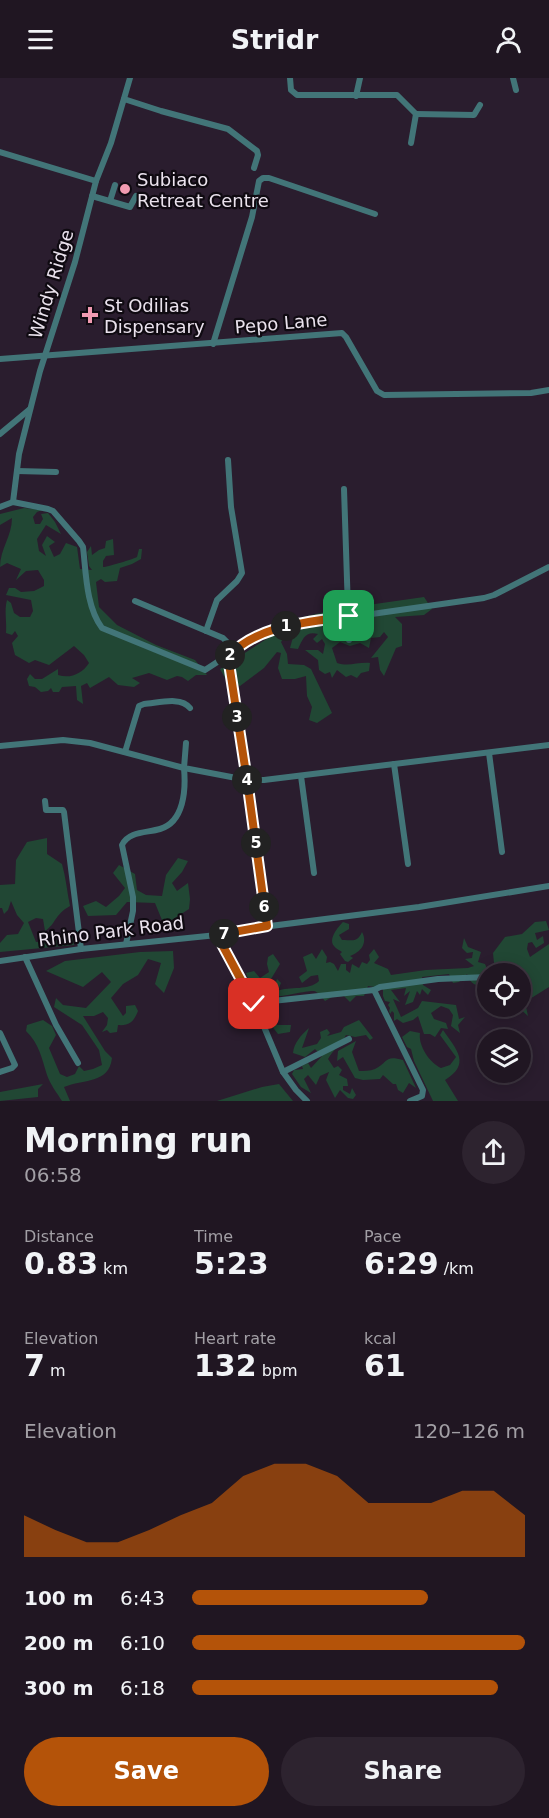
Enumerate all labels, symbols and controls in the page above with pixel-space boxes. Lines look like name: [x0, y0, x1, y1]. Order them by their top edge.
icon: menu: [24, 23, 57, 56]
icon: person: [492, 23, 525, 56]
text: Stridr: [231, 24, 318, 55]
place label: Subiaco Retreat Centre: [137, 169, 269, 211]
marker: Subiaco Retreat Centre: [118, 182, 132, 196]
street label: Windy Ridge: [24, 227, 78, 341]
place label: St Odilias Dispensary: [104, 295, 205, 337]
marker: St Odilias Dispensary: [81, 306, 99, 324]
street label: Pepo Lane: [234, 308, 328, 338]
pin: [323, 590, 374, 641]
icon: arrive: [332, 599, 365, 632]
pin: 1: [271, 611, 301, 641]
text: 1: [280, 616, 292, 635]
pin: 2: [215, 640, 245, 670]
text: 2: [224, 645, 236, 664]
pin: 3: [222, 702, 252, 732]
text: 3: [231, 707, 243, 726]
pin: 4: [232, 765, 262, 795]
text: 4: [241, 770, 253, 789]
pin: 5: [241, 828, 271, 858]
text: 5: [250, 833, 262, 852]
pin: 6: [249, 892, 279, 922]
text: 6: [258, 897, 270, 916]
street label: Rhino Park Road: [37, 912, 185, 950]
pin: 7: [209, 919, 239, 949]
text: 7: [218, 924, 230, 943]
map controls: [477, 963, 531, 1083]
button: locate: [477, 963, 531, 1017]
pin: [228, 978, 279, 1029]
icon: check: [237, 987, 270, 1020]
button: layers: [477, 1029, 531, 1083]
text: Morning run: [24, 1121, 252, 1160]
button: share: [462, 1121, 525, 1184]
text: 06:58: [24, 1163, 82, 1187]
text: Distance: [24, 1227, 94, 1246]
text: Time: [194, 1227, 233, 1246]
text: Pace: [364, 1227, 401, 1246]
text: 0.83: [24, 1246, 98, 1281]
text: 5:23: [194, 1246, 269, 1281]
text: 6:29: [364, 1246, 439, 1281]
text: km: [98, 1259, 128, 1278]
text: /km: [439, 1259, 474, 1278]
text: Elevation: [24, 1329, 98, 1348]
text: Heart rate: [194, 1329, 276, 1348]
text: kcal: [364, 1329, 396, 1348]
text: 7: [24, 1348, 45, 1383]
text: 132: [194, 1348, 257, 1383]
text: 61: [364, 1348, 406, 1383]
text: m: [45, 1361, 66, 1380]
text: bpm: [257, 1361, 298, 1380]
text: Elevation: [24, 1419, 117, 1443]
text: 120–126 m: [413, 1419, 525, 1443]
text: 100 m: [24, 1586, 94, 1610]
text: 6:43: [120, 1586, 165, 1610]
text: 200 m: [24, 1631, 94, 1655]
text: 6:10: [120, 1631, 165, 1655]
text: 300 m: [24, 1676, 94, 1700]
text: 6:18: [120, 1676, 165, 1700]
button: Save: [24, 1737, 269, 1806]
button: Share: [281, 1737, 525, 1806]

